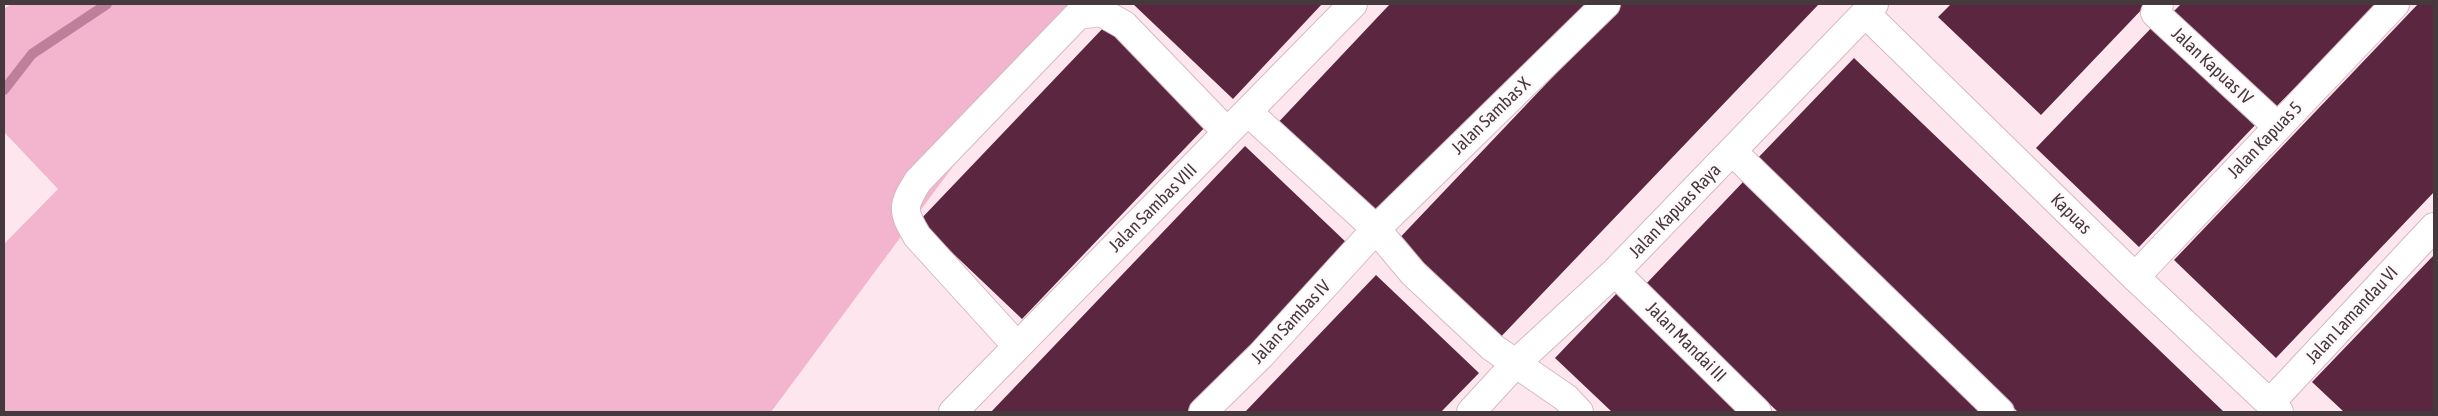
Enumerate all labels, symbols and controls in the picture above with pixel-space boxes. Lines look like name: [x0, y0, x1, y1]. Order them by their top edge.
street label: Jalan Kapuas IV: [2167, 23, 2257, 109]
street label: Jalan Sambas X: [1447, 73, 1535, 159]
street label: Jalan Kapuas 5: [2223, 97, 2307, 183]
street label: Jalan Sambas VIII: [1104, 159, 1202, 257]
street label: Jalan Kapuas Raya: [1625, 159, 1725, 263]
street label: Kapuas: [2046, 189, 2096, 239]
street label: Jalan Lamandau VI: [2301, 262, 2403, 368]
street label: Jalan Sambas IV: [1247, 276, 1335, 368]
street label: Jalan Mandai III: [1641, 297, 1731, 387]

